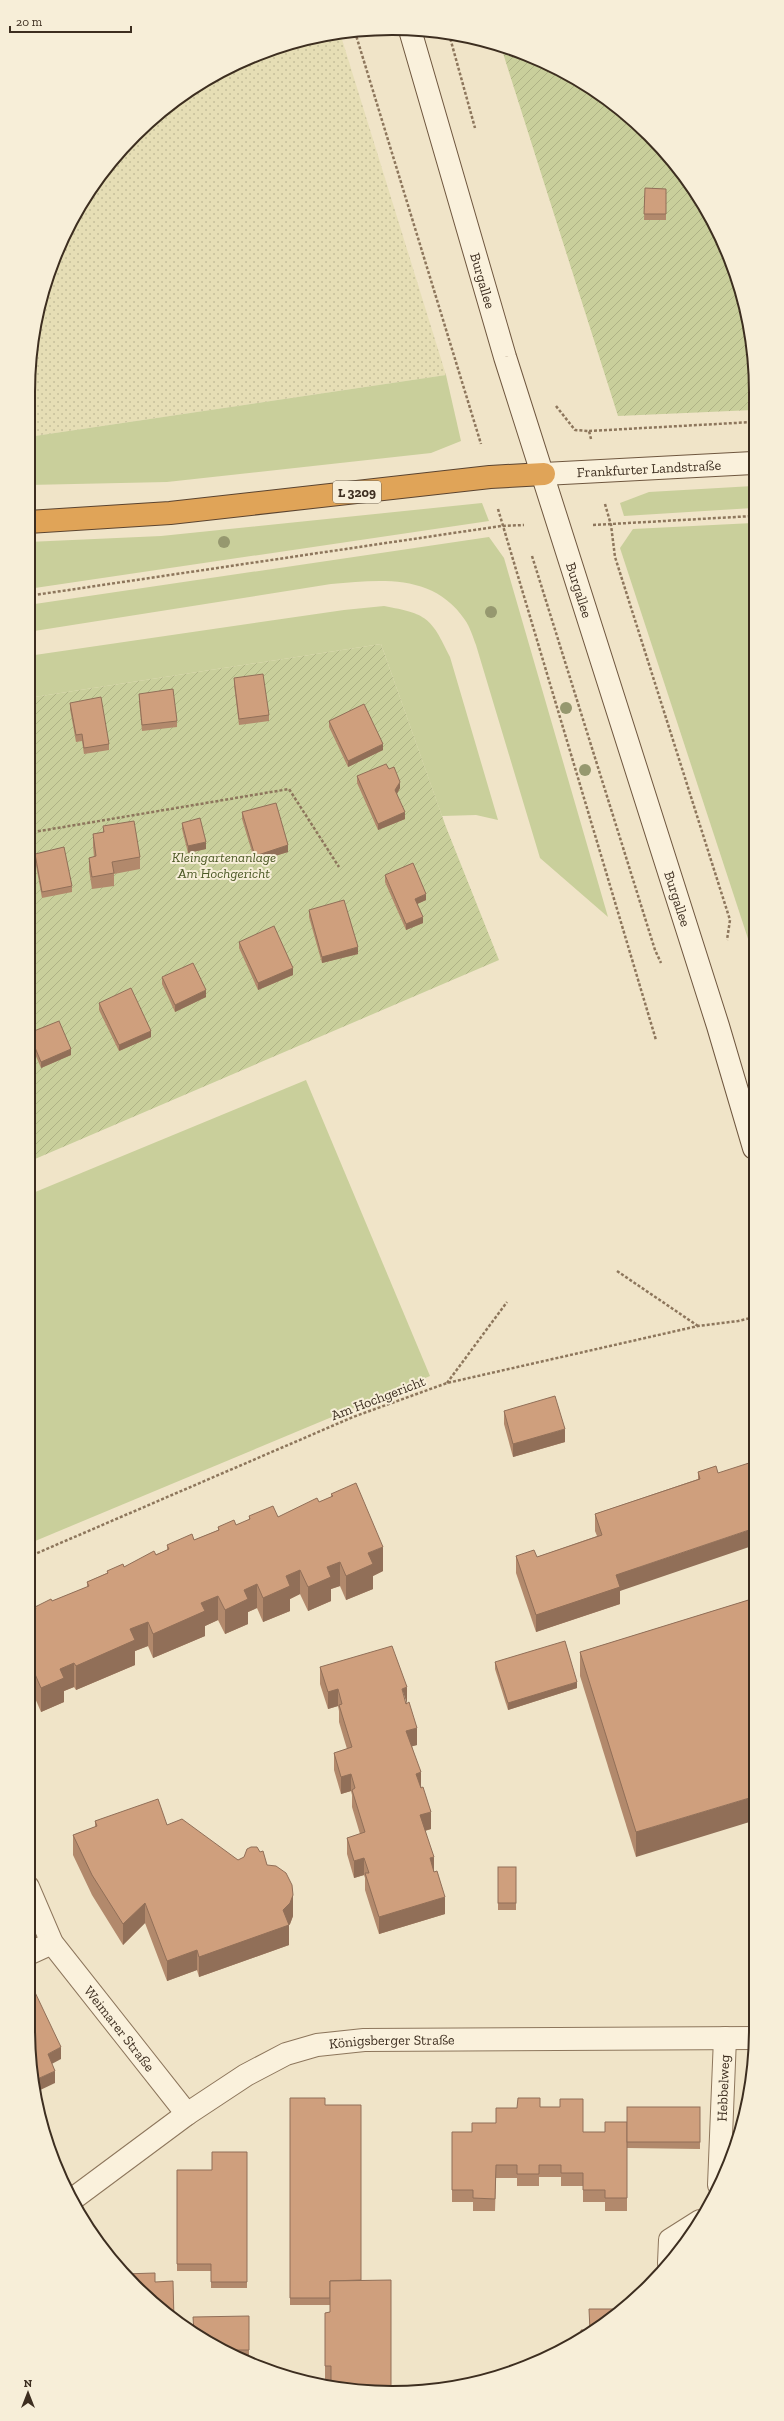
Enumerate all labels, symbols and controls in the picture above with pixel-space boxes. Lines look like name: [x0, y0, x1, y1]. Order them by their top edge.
scale bar: [10, 8, 131, 34]
text: 20 m: [16, 15, 43, 29]
street label: Burgallee: [466, 251, 499, 311]
street label: Frankfurter Landstraße: [576, 457, 722, 481]
road number: L 3209: [333, 481, 381, 503]
street label: Burgallee: [562, 560, 596, 620]
park label: Kleingartenanlage Am Hochgericht: [172, 849, 276, 882]
street label: Burgallee: [660, 869, 694, 929]
street label: Am Hochgericht: [329, 1372, 428, 1424]
street label: Weimarer Straße: [80, 1983, 158, 2075]
street label: Königsberger Straße: [328, 2032, 455, 2053]
street label: Hebbelweg: [714, 2054, 733, 2122]
north arrow: [8, 2373, 48, 2413]
text: N: [24, 2377, 33, 2390]

